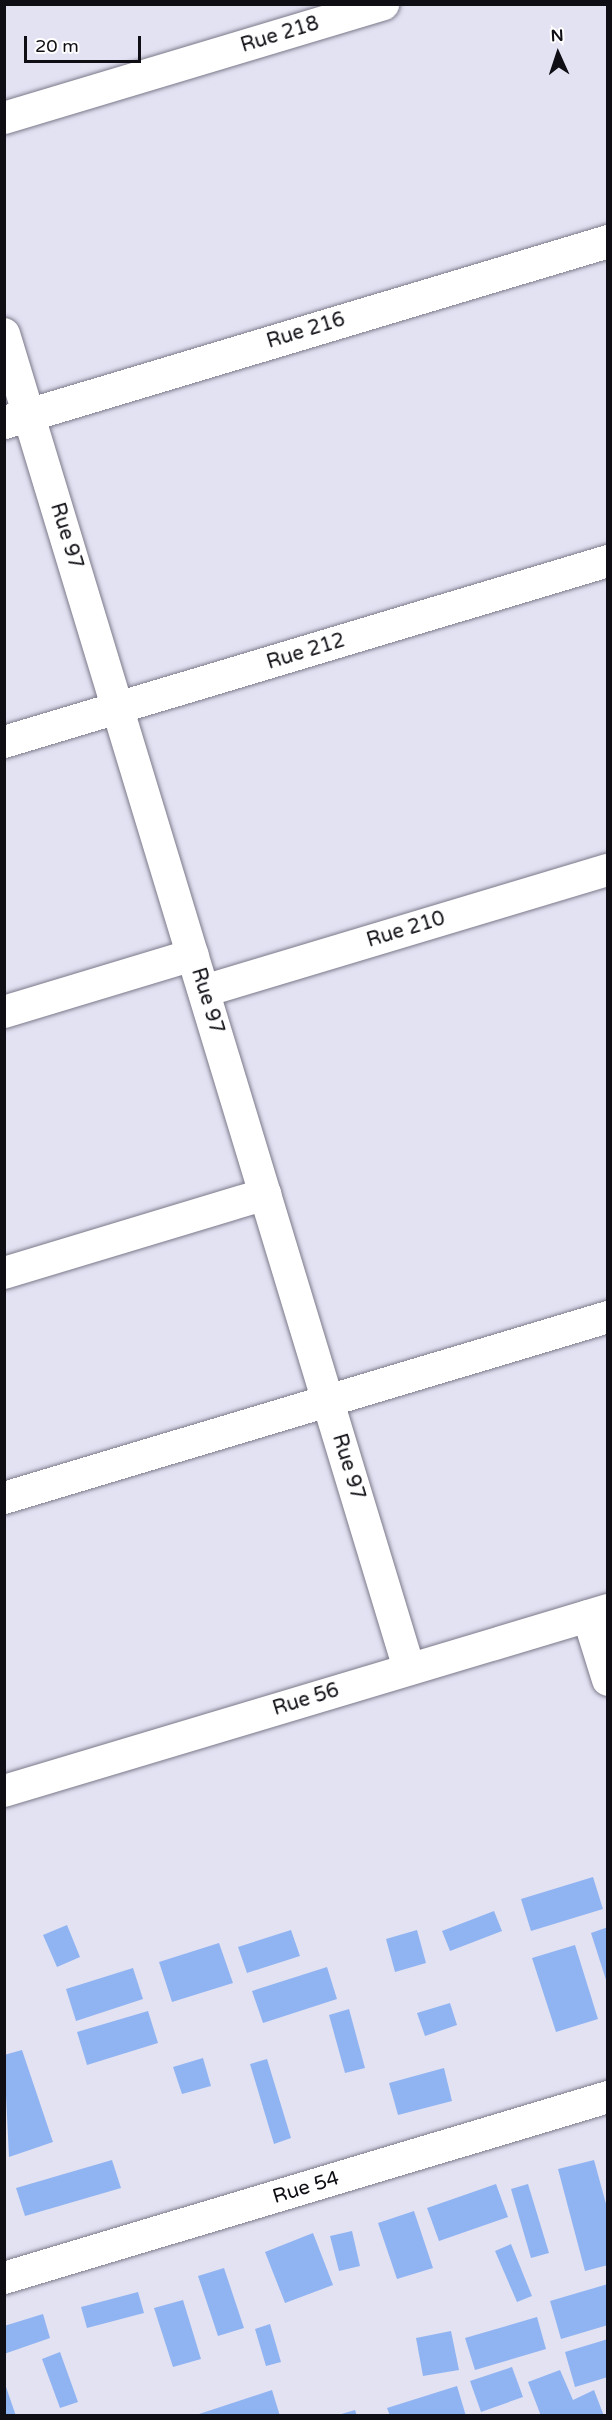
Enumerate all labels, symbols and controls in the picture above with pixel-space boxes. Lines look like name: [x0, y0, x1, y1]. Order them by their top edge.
street label: Rue 218: [238, 12, 322, 58]
scale bar: [27, 24, 144, 62]
north arrow: [528, 24, 588, 84]
text: N: [550, 26, 564, 46]
text: 20 m: [35, 35, 79, 57]
street label: Rue 216: [264, 308, 348, 354]
street label: Rue 97: [45, 500, 87, 572]
street label: Rue 212: [264, 629, 348, 675]
street label: Rue 210: [364, 907, 448, 953]
street label: Rue 97: [186, 965, 228, 1037]
street label: Rue 97: [327, 1431, 369, 1503]
street label: Rue 56: [270, 1679, 342, 1721]
street label: Rue 54: [270, 2167, 342, 2209]

